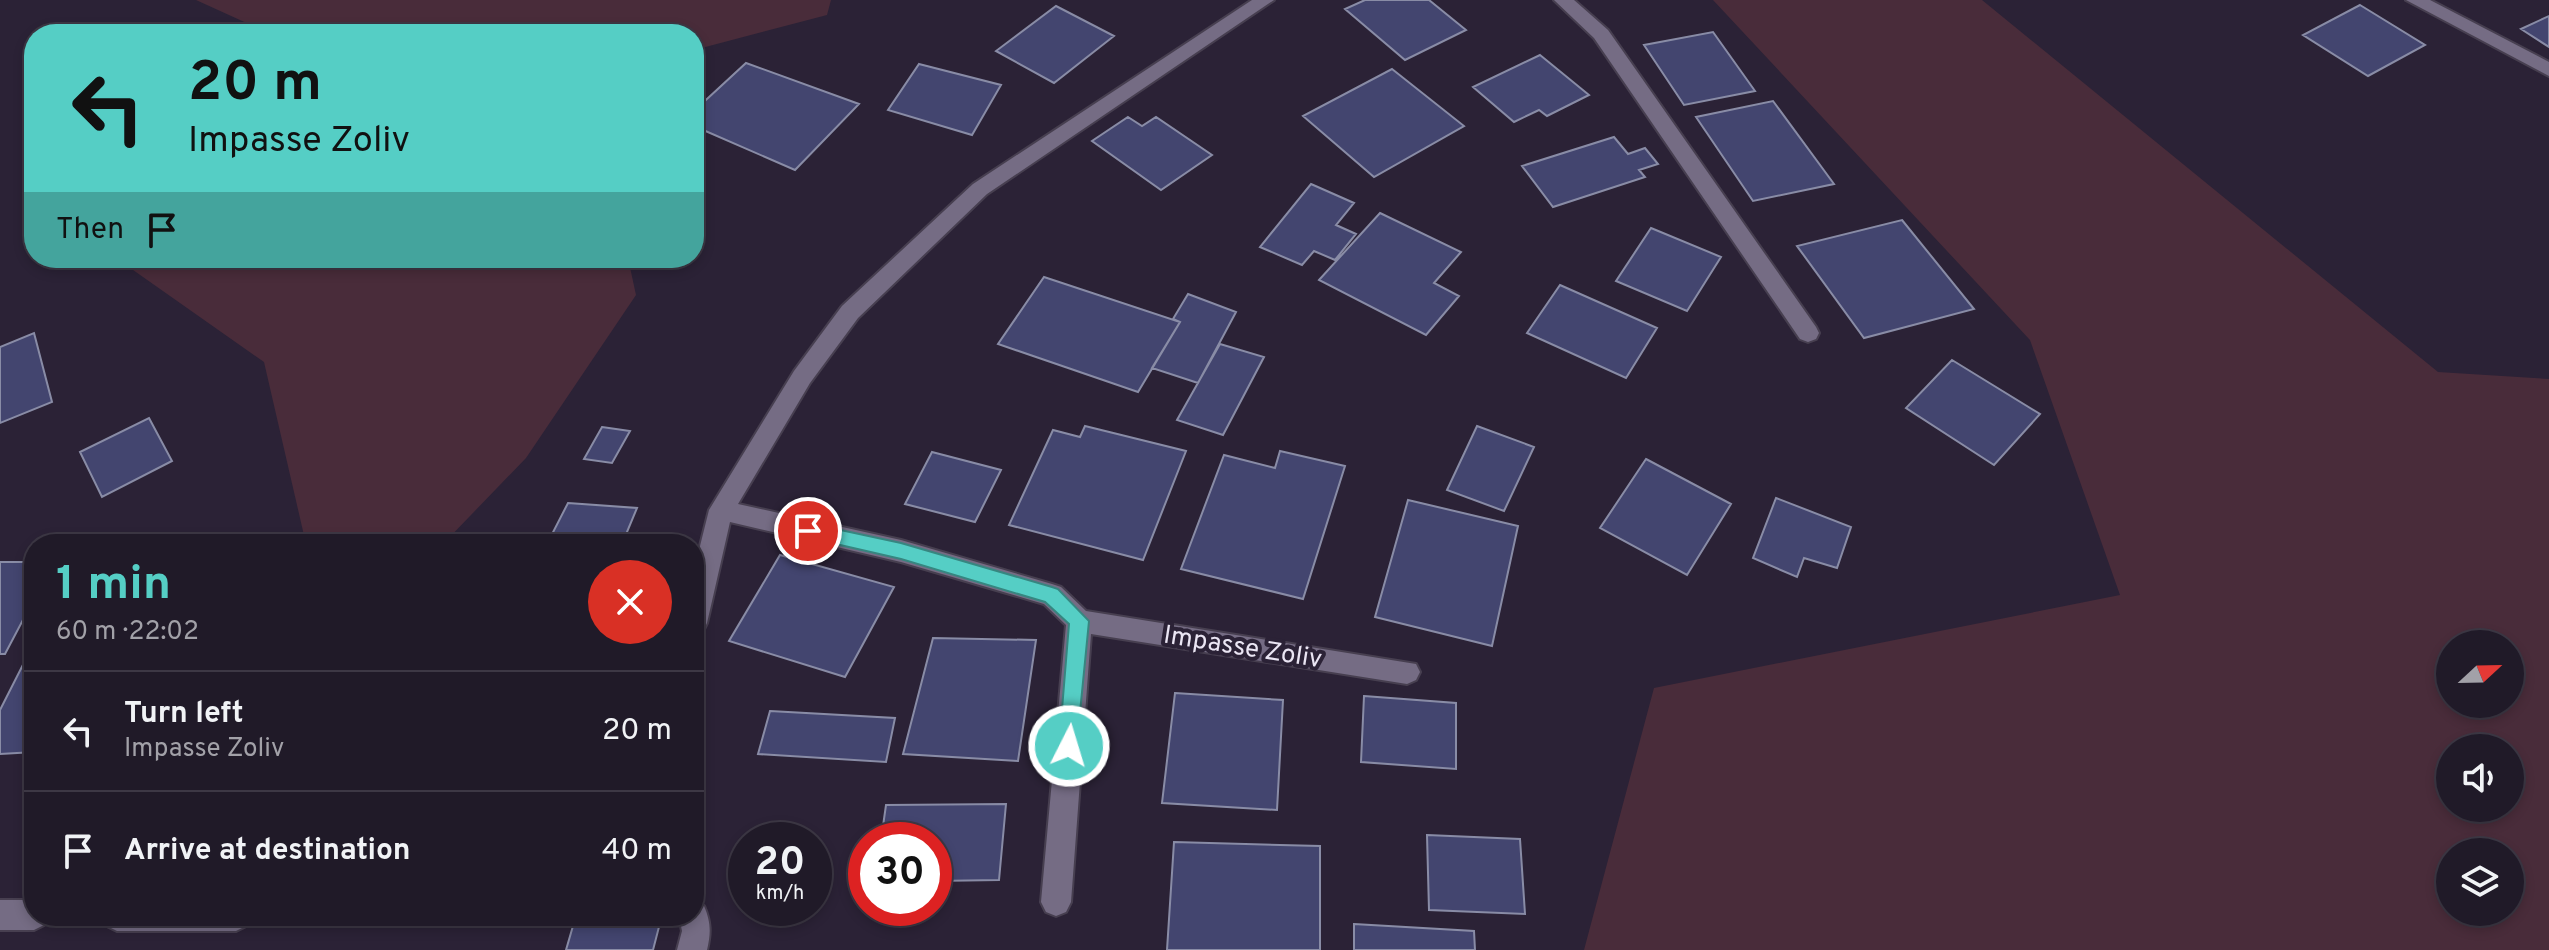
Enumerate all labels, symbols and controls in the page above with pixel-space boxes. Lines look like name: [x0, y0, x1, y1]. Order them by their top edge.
text: 20 m: [188, 50, 322, 120]
icon: left: [56, 56, 160, 160]
text: Impasse Zoliv: [188, 119, 410, 165]
icon: arrive: [140, 208, 184, 252]
text: Then: [56, 212, 124, 249]
pin: [774, 497, 842, 565]
icon: arrive: [786, 509, 830, 553]
text: 1 min: [56, 556, 171, 616]
button: close: [588, 560, 672, 644]
text: 60 m · 22:02: [56, 616, 199, 649]
street label: Impasse Zoliv: [1161, 620, 1324, 677]
north arrow: [2436, 630, 2524, 718]
map controls: [2436, 630, 2524, 926]
text: Turn left: [124, 696, 244, 733]
position arrow: [1027, 704, 1111, 788]
icon: left: [56, 709, 100, 753]
text: 20 m: [602, 713, 672, 750]
text: Impasse Zoliv: [124, 733, 284, 766]
button: sound: [2436, 734, 2524, 822]
speed limit sign: 30: [848, 822, 952, 926]
icon: arrive: [56, 829, 100, 873]
text: Arrive at destination: [124, 833, 410, 870]
text: 40 m: [602, 833, 672, 870]
button: layers: [2436, 838, 2524, 926]
text: 20: [755, 839, 805, 889]
text: km/h: [756, 881, 804, 907]

